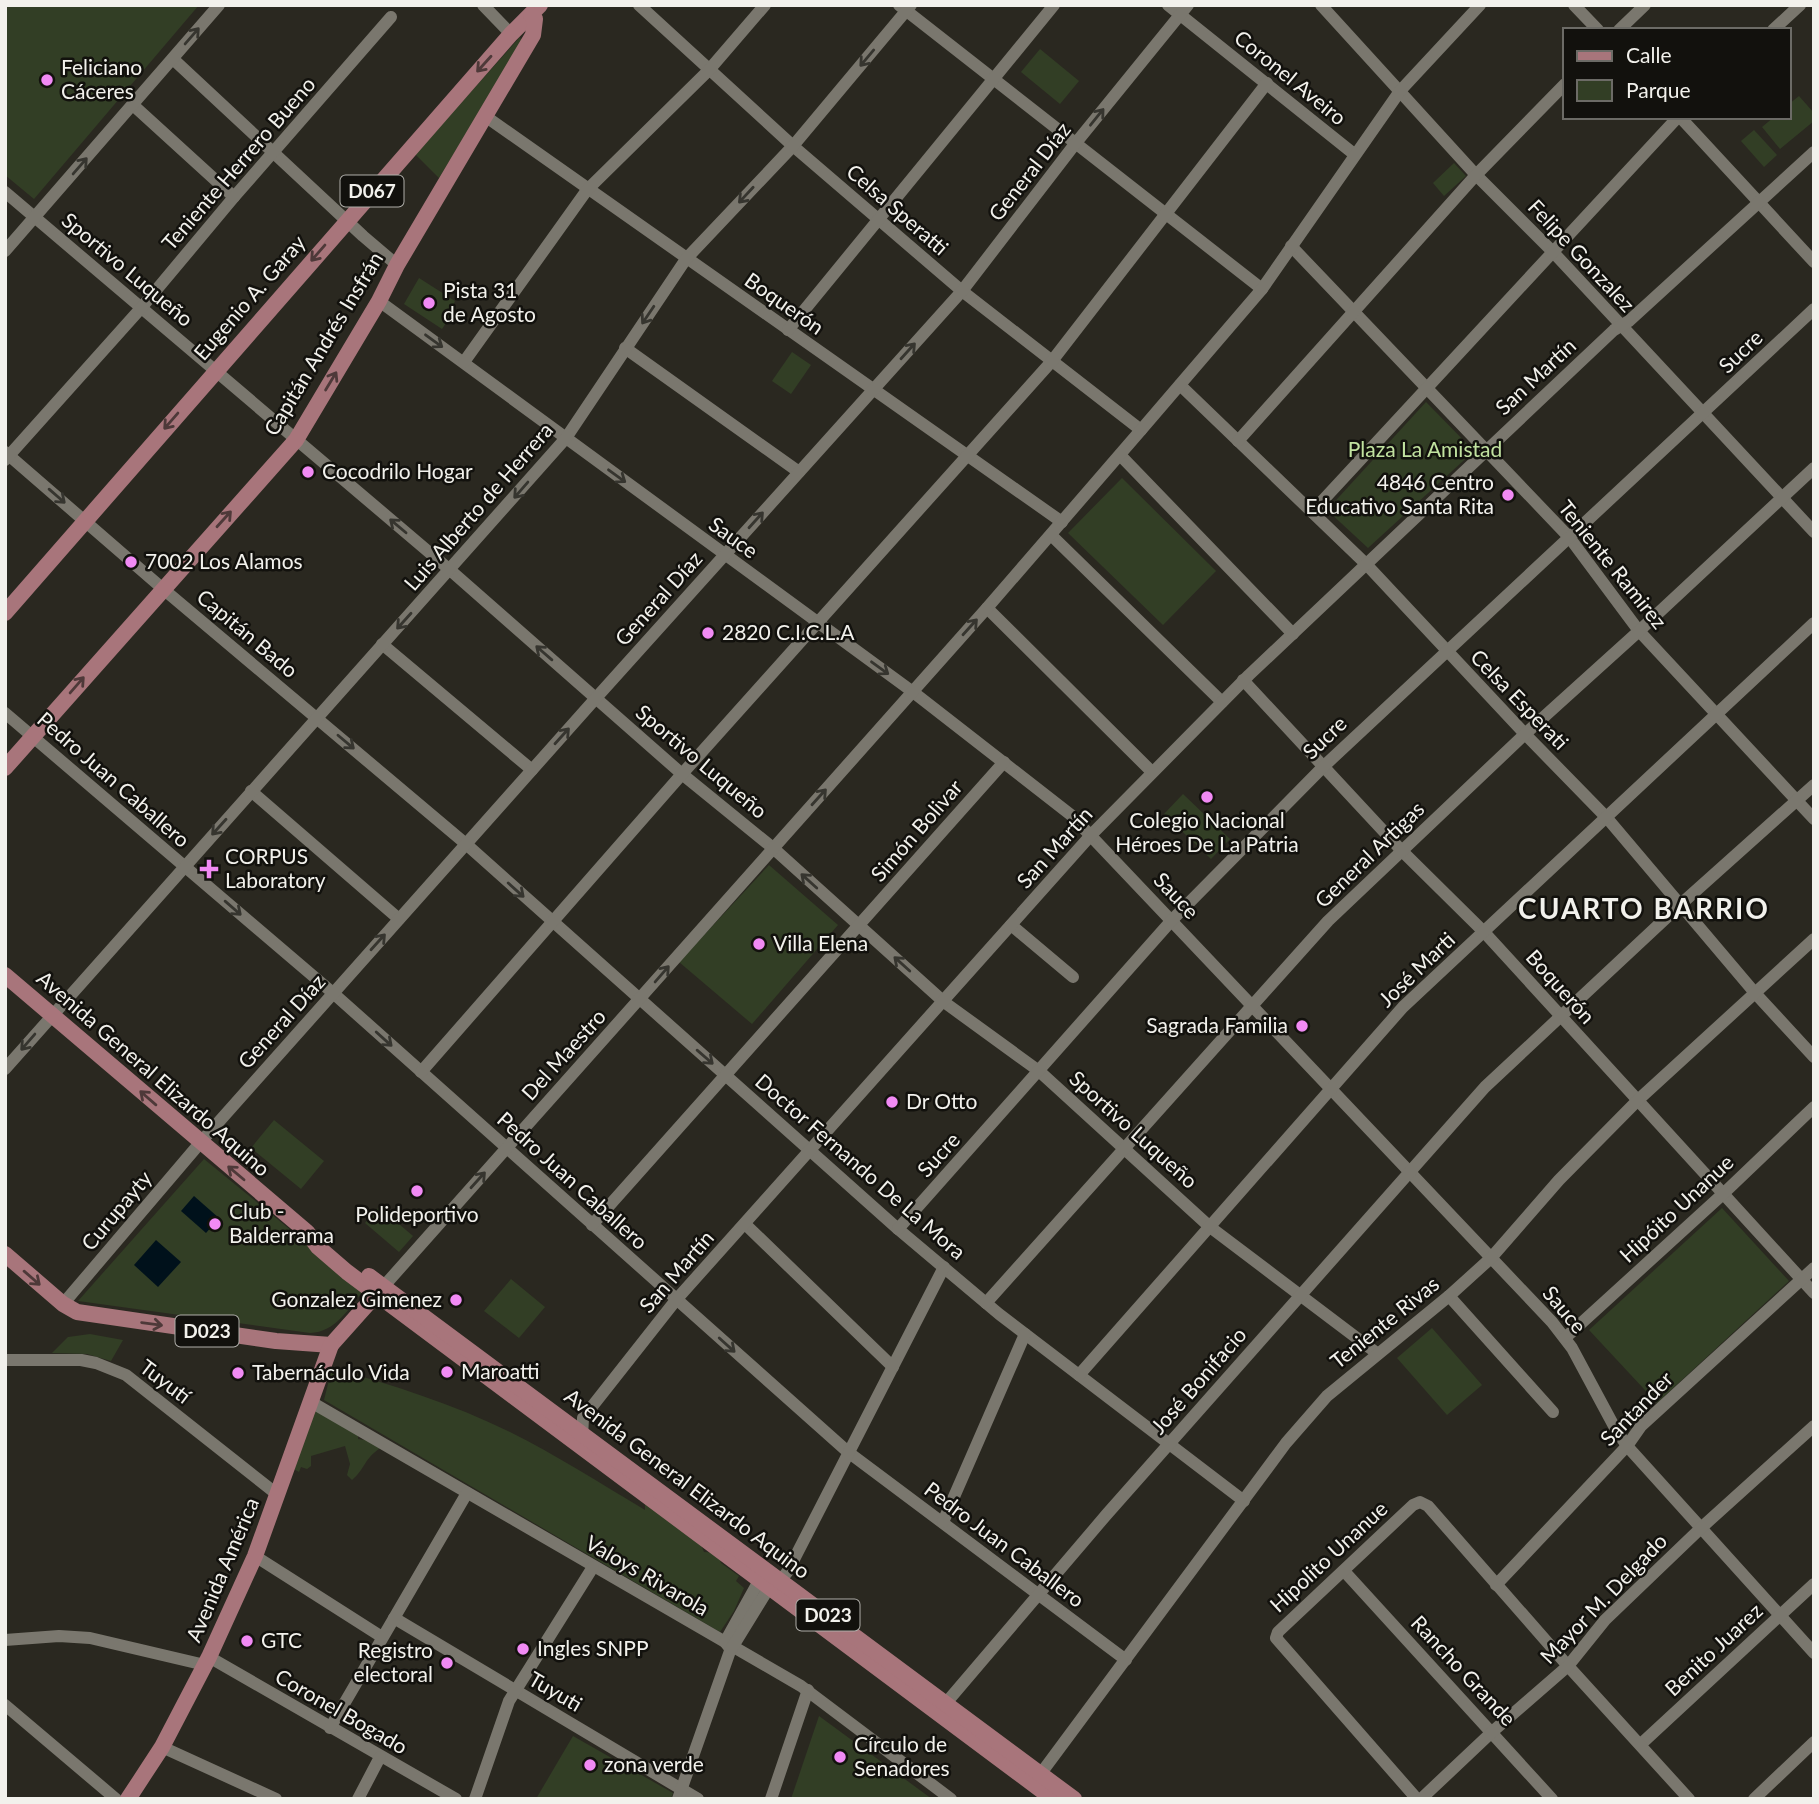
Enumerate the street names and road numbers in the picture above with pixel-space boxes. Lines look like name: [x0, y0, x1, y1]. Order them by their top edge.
street label: Coronel Aveiro: [1230, 24, 1352, 130]
street label: Teniente Herrero Bueno: [156, 71, 320, 255]
street label: General Díaz: [983, 117, 1075, 225]
street label: Celsa Speratti: [842, 158, 954, 260]
road number: D067: [340, 176, 404, 206]
street label: Felipe Gonzalez: [1524, 194, 1641, 316]
street label: Sportivo Luqueño: [57, 207, 199, 331]
street label: Eugenio A. Garay: [188, 229, 310, 365]
street label: Capitán Andrés Insfrán: [258, 247, 387, 439]
street label: Boquerón: [741, 267, 829, 339]
street label: Sucre: [1713, 324, 1767, 378]
street label: San Martín: [1490, 332, 1580, 419]
street label: Luis Alberto de Herrera: [398, 417, 557, 595]
street label: Teniente Ramirez: [1554, 495, 1673, 633]
street label: Sauce: [705, 511, 763, 563]
street label: General Díaz: [609, 546, 707, 650]
street label: Capitán Bado: [192, 583, 304, 682]
street label: Celsa Esperati: [1466, 644, 1574, 754]
street label: Sportivo Luqueño: [631, 699, 773, 823]
street label: Pedro Juan Caballero: [33, 706, 195, 852]
street label: Sucre: [1297, 710, 1351, 764]
street label: Simón Bolivar: [865, 774, 967, 886]
street label: General Artigas: [1309, 796, 1429, 912]
street label: San Martín: [1011, 801, 1097, 893]
street label: Sauce: [1149, 867, 1205, 923]
street label: José Marti: [1373, 927, 1459, 1011]
street label: Boquerón: [1521, 944, 1601, 1028]
street label: Avenida General Elizardo Aquino: [32, 965, 276, 1181]
street label: General Díaz: [232, 969, 330, 1073]
street label: Del Maestro: [516, 1003, 610, 1105]
street label: Sportivo Luqueño: [1065, 1065, 1203, 1193]
street label: Doctor Fernando De La Mora: [751, 1068, 971, 1264]
street label: Pedro Juan Caballero: [493, 1106, 653, 1254]
street label: Sucre: [911, 1127, 964, 1181]
street label: Hipóito Unanue: [1614, 1149, 1738, 1267]
street label: Curupayty: [75, 1165, 156, 1255]
street label: San Martín: [633, 1225, 718, 1317]
street label: Teniente Rivas: [1325, 1270, 1443, 1373]
street label: Sauce: [1538, 1280, 1592, 1338]
road number: D023: [176, 1316, 238, 1346]
street label: José Bonifacio: [1145, 1322, 1251, 1438]
street label: Tuyutí: [135, 1354, 197, 1409]
street label: Santander: [1594, 1365, 1678, 1450]
street label: Avenida General Elizardo Aquino: [560, 1382, 815, 1583]
street label: Pedro Juan Caballero: [920, 1476, 1090, 1612]
street label: Avenida América: [180, 1493, 263, 1645]
street label: Hipolito Unanue: [1264, 1495, 1392, 1617]
street label: Mayor M. Delgado: [1534, 1528, 1671, 1668]
street label: Valoys Rivarola: [582, 1529, 714, 1620]
street label: Benito Juarez: [1659, 1597, 1767, 1700]
road number: D023: [796, 1600, 860, 1630]
street label: Rancho Grande: [1407, 1610, 1522, 1730]
street label: Coronel Bogado: [271, 1663, 412, 1759]
street label: Tuyuti: [525, 1666, 587, 1716]

